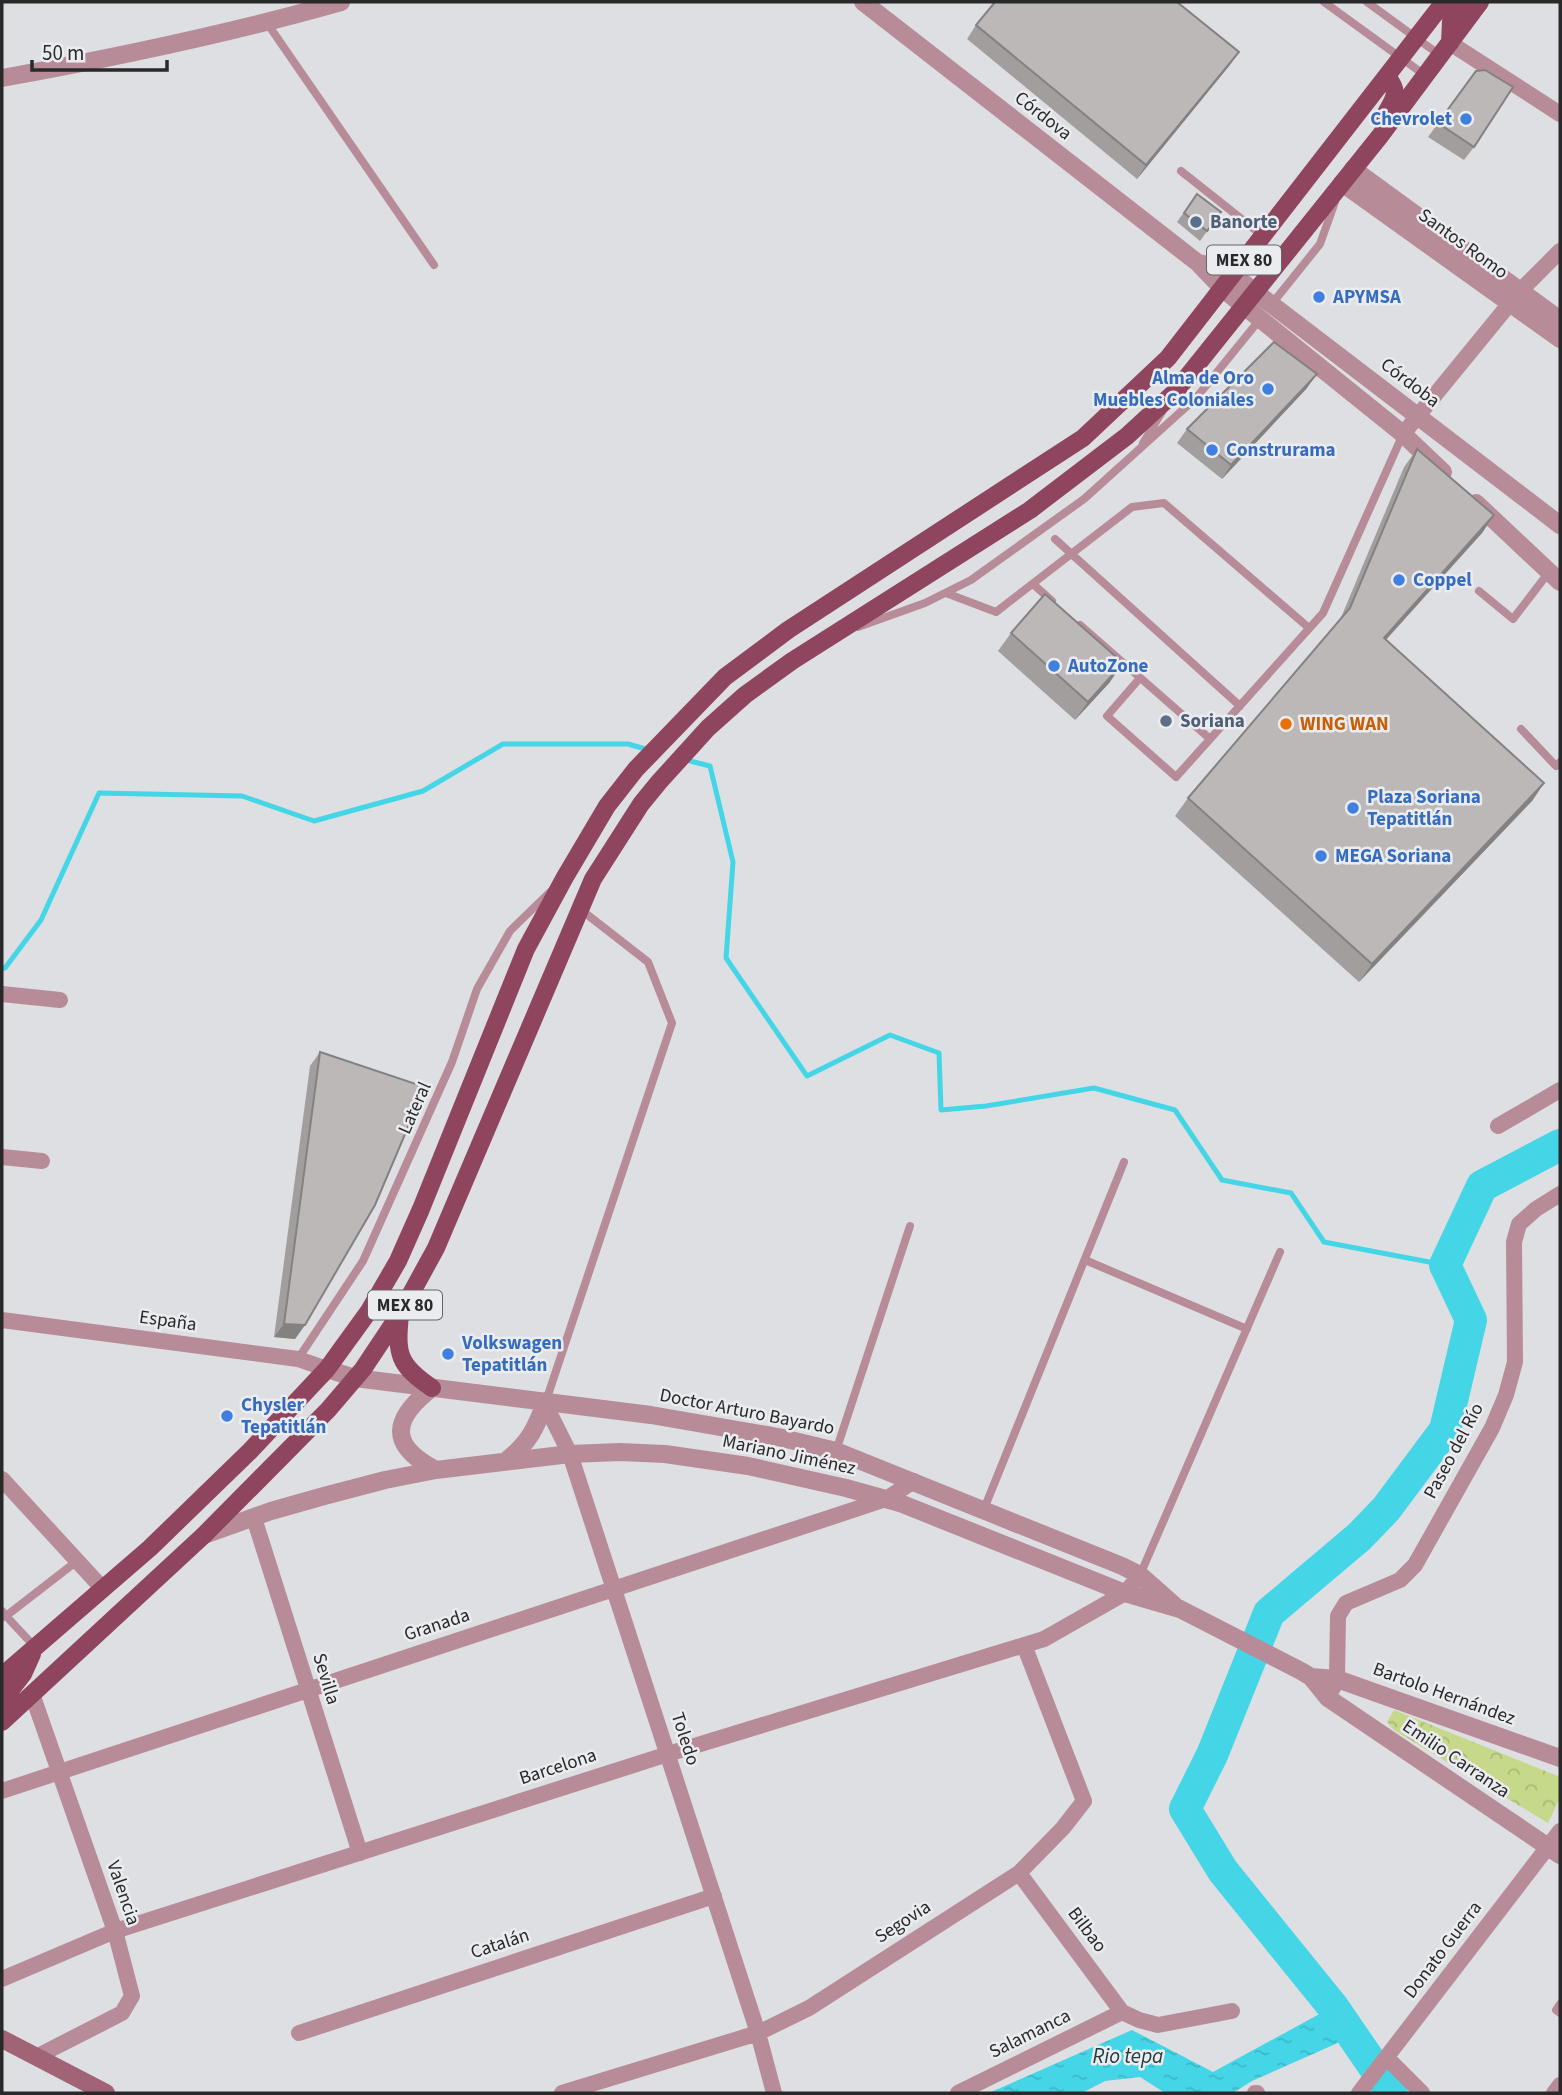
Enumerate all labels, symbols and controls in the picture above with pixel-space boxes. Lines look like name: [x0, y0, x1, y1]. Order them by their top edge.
scale bar: [32, 28, 166, 72]
text: 50 m: [42, 38, 84, 68]
street label: Córdova: [1009, 85, 1077, 147]
place label: Chevrolet: [1370, 106, 1452, 133]
marker: Chevrolet: [1458, 111, 1474, 127]
street label: Santos Romo: [1412, 202, 1514, 286]
place label: Banorte: [1210, 209, 1277, 236]
marker: Banorte: [1188, 214, 1204, 230]
road number: MEX 80: [1207, 246, 1281, 274]
place label: APYMSA: [1332, 284, 1401, 311]
marker: APYMSA: [1311, 289, 1327, 305]
street label: Córdoba: [1375, 352, 1445, 414]
place label: Alma de Oro Muebles Coloniales: [1093, 365, 1254, 414]
marker: Alma de Oro Muebles Coloniales: [1260, 381, 1276, 397]
place label: Construrama: [1226, 437, 1335, 464]
marker: Construrama: [1204, 442, 1220, 458]
place label: Coppel: [1413, 567, 1472, 594]
marker: Coppel: [1391, 572, 1407, 588]
place label: AutoZone: [1067, 653, 1149, 680]
marker: AutoZone: [1046, 658, 1062, 674]
place label: Soriana: [1180, 708, 1245, 735]
place label: WING WAN: [1300, 711, 1389, 738]
marker: Soriana: [1158, 713, 1174, 729]
marker: WING WAN: [1278, 716, 1294, 732]
place label: Plaza Soriana Tepatitlán: [1367, 784, 1481, 833]
marker: Plaza Soriana Tepatitlán: [1345, 800, 1361, 816]
place label: MEGA Soriana: [1335, 843, 1451, 870]
marker: MEGA Soriana: [1313, 848, 1329, 864]
street label: Lateral: [392, 1077, 439, 1138]
road number: MEX 80: [368, 1290, 442, 1320]
street label: España: [137, 1304, 199, 1338]
place label: Volkswagen Tepatitlán: [461, 1330, 562, 1379]
marker: Volkswagen Tepatitlán: [440, 1346, 456, 1362]
street label: Doctor Arturo Bayardo: [657, 1382, 837, 1442]
place label: Chysler Tepatitlán: [241, 1392, 326, 1441]
street label: Paseo del Río: [1417, 1398, 1491, 1504]
marker: Chysler Tepatitlán: [219, 1408, 235, 1424]
street label: Mariano Jiménez: [720, 1428, 858, 1482]
street label: Granada: [401, 1602, 473, 1648]
street label: Sevilla: [305, 1650, 347, 1708]
street label: Bartolo Hernández: [1369, 1656, 1519, 1732]
street label: Toledo: [664, 1709, 706, 1769]
street label: Emilio Carranza: [1397, 1713, 1515, 1805]
street label: Barcelona: [516, 1742, 600, 1792]
street label: Valencia: [99, 1857, 147, 1929]
street label: Segovia: [870, 1894, 936, 1950]
street label: Donato Guerra: [1397, 1896, 1489, 2004]
street label: Bilbao: [1061, 1902, 1113, 1958]
street label: Catalán: [467, 1922, 533, 1966]
street label: Salamanca: [985, 2003, 1075, 2065]
water label: Rio tepa: [1093, 2041, 1163, 2071]

